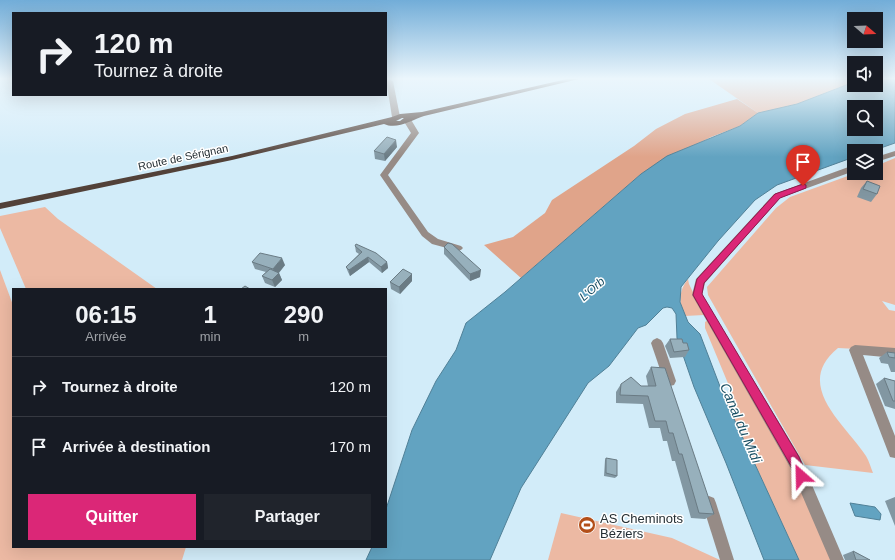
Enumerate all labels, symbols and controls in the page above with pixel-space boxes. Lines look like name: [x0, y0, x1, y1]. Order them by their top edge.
north arrow: [847, 12, 883, 48]
map controls: [847, 12, 883, 180]
icon: right: [28, 28, 80, 80]
text: 120 m: [94, 28, 173, 59]
button: sound: [847, 56, 883, 92]
text: Tournez à droite: [94, 61, 223, 81]
button: search: [847, 100, 883, 136]
street label: Route de Sérignan: [137, 142, 229, 172]
button: layers: [847, 144, 883, 180]
pin: [786, 145, 820, 186]
icon: arrive: [792, 151, 814, 173]
water label: L'Orb: [576, 274, 608, 304]
text: 06:15: [75, 301, 137, 328]
text: 1: [203, 301, 217, 328]
text: 290: [284, 301, 324, 328]
text: Arrivée: [85, 329, 126, 344]
text: min: [200, 329, 221, 344]
text: m: [298, 329, 309, 344]
icon: right: [28, 376, 50, 398]
text: Tournez à droite: [62, 378, 178, 395]
text: 120 m: [329, 378, 371, 395]
water label: Canal du Midi: [717, 380, 765, 466]
icon: arrive: [28, 436, 50, 458]
text: Arrivée à destination: [62, 438, 210, 455]
text: 170 m: [329, 438, 371, 455]
position arrow: [780, 455, 822, 497]
button: Quitter: [28, 494, 196, 540]
button: Partager: [204, 494, 371, 540]
place label: AS Cheminots Béziers: [600, 511, 684, 541]
sports icon: AS Cheminots Béziers: [577, 515, 597, 535]

